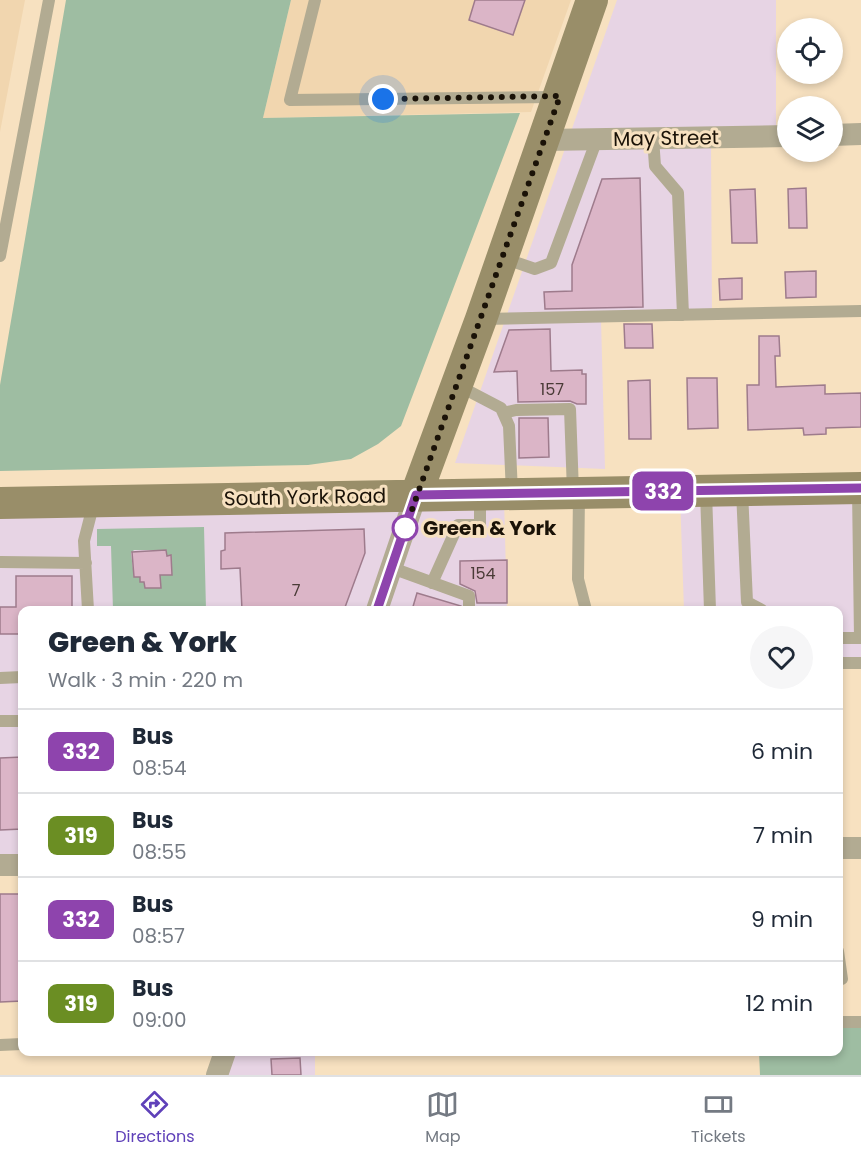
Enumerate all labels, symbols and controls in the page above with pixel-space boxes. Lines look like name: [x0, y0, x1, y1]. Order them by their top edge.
map controls: [777, 18, 843, 162]
button: locate: [777, 18, 843, 84]
your location: [368, 84, 398, 114]
button: layers: [777, 96, 843, 162]
street label: May Street: [613, 123, 719, 153]
house number: 157: [540, 378, 564, 401]
line badge: 332: [628, 472, 698, 510]
text: 332: [644, 477, 682, 506]
street label: South York Road: [224, 482, 386, 512]
place label: Green & York: [423, 514, 557, 542]
marker: Green & York: [392, 515, 418, 541]
house number: 154: [470, 562, 496, 585]
house number: 7: [292, 579, 301, 602]
text: Green & York: [48, 623, 237, 662]
button: heart: [750, 626, 813, 689]
text: Walk · 3 min · 220 m: [48, 666, 243, 694]
text: Bus: [132, 721, 174, 752]
text: 6 min: [751, 736, 813, 767]
text: 332: [62, 737, 100, 766]
text: 08:54: [132, 754, 187, 782]
text: Bus: [132, 805, 174, 836]
text: 7 min: [753, 820, 813, 851]
text: 319: [64, 821, 98, 850]
text: 08:55: [132, 838, 187, 866]
text: Bus: [132, 889, 174, 920]
text: 9 min: [751, 904, 813, 935]
text: 332: [62, 905, 100, 934]
text: 08:57: [132, 922, 185, 950]
text: Bus: [132, 973, 174, 1004]
text: 12 min: [745, 988, 813, 1019]
text: 319: [64, 989, 98, 1018]
text: 09:00: [132, 1006, 187, 1034]
tab: Directions: [115, 1088, 195, 1149]
tab: Map: [425, 1088, 461, 1149]
tab: Tickets: [691, 1088, 746, 1149]

